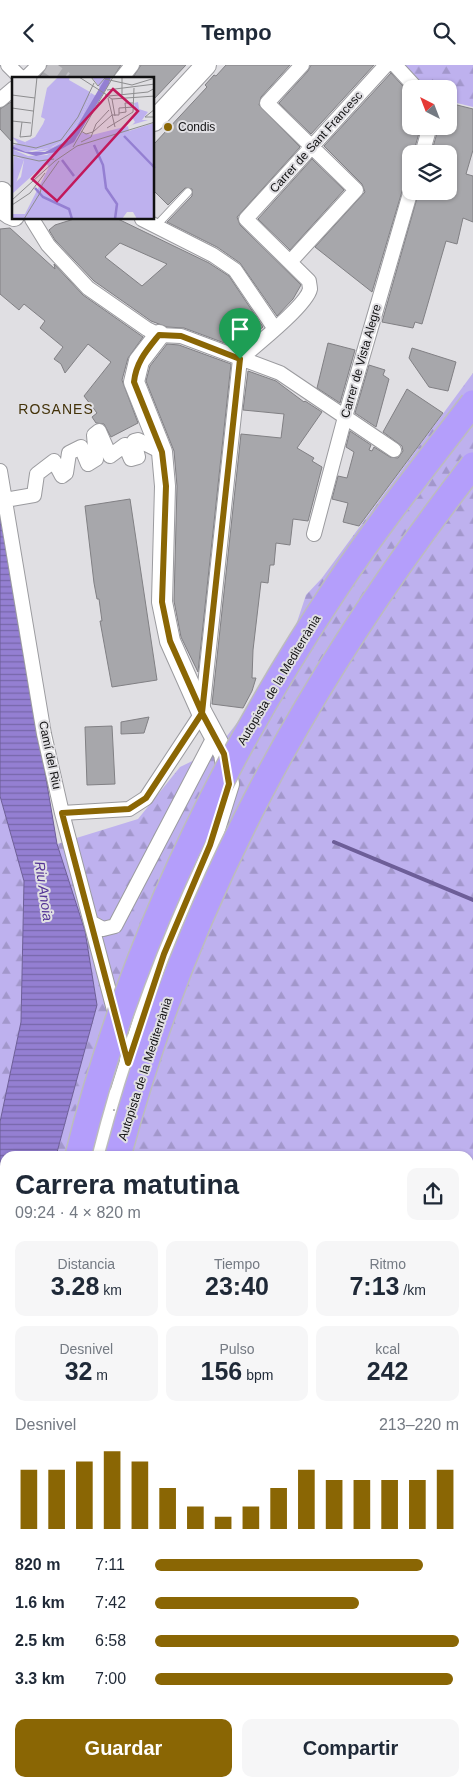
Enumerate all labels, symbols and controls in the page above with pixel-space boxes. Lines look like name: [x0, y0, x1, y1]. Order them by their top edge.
icon: back: [15, 19, 43, 47]
icon: search: [430, 19, 458, 47]
text: Tempo: [201, 20, 272, 45]
inset map: [12, 77, 155, 220]
north arrow: [402, 80, 458, 135]
map controls: [402, 80, 457, 200]
street label: Carrer de Sant Francesc: [267, 88, 365, 196]
place label: Condis: [178, 120, 215, 134]
marker: Condis: [162, 121, 174, 133]
button: layers: [402, 145, 457, 200]
street label: Carrer de Vista Alegre: [338, 302, 384, 420]
pin: [219, 308, 261, 359]
icon: arrive: [226, 315, 254, 343]
district label: ROSANES: [18, 401, 94, 417]
street label: Autopista de la Mediterrània: [235, 612, 324, 748]
street label: Camí del Riu: [36, 720, 64, 790]
water label: Riu Anoia: [32, 860, 56, 922]
street label: Autopista de la Mediterrània: [115, 995, 175, 1142]
button: share: [407, 1168, 459, 1220]
text: Carrera matutina: [15, 1169, 239, 1200]
text: 09:24 · 4 × 820 m: [15, 1204, 141, 1221]
text: Distancia: [58, 1256, 115, 1272]
text: Tiempo: [214, 1256, 260, 1272]
text: Ritmo: [369, 1256, 406, 1272]
text: 3.28: [51, 1272, 99, 1300]
text: 23:40: [205, 1272, 269, 1300]
text: 7:13: [349, 1272, 399, 1300]
text: km: [99, 1282, 122, 1298]
text: /km: [399, 1282, 426, 1298]
text: Desnivel: [59, 1341, 113, 1357]
text: Pulso: [219, 1341, 255, 1357]
text: kcal: [375, 1341, 400, 1357]
text: 32: [65, 1357, 92, 1385]
text: 156: [201, 1357, 242, 1385]
text: 242: [367, 1357, 409, 1385]
text: m: [92, 1367, 108, 1383]
text: bpm: [242, 1367, 273, 1383]
text: Desnivel: [15, 1416, 76, 1433]
text: 213–220 m: [379, 1416, 459, 1433]
text: 820 m: [15, 1556, 60, 1573]
text: 7:11: [95, 1556, 125, 1573]
text: 1.6 km: [15, 1594, 65, 1611]
text: 7:42: [95, 1594, 126, 1611]
text: 2.5 km: [15, 1632, 65, 1649]
text: 6:58: [95, 1632, 126, 1649]
text: 3.3 km: [15, 1670, 65, 1687]
text: 7:00: [95, 1670, 126, 1687]
button: Guardar: [15, 1719, 232, 1777]
button: Compartir: [242, 1719, 459, 1777]

